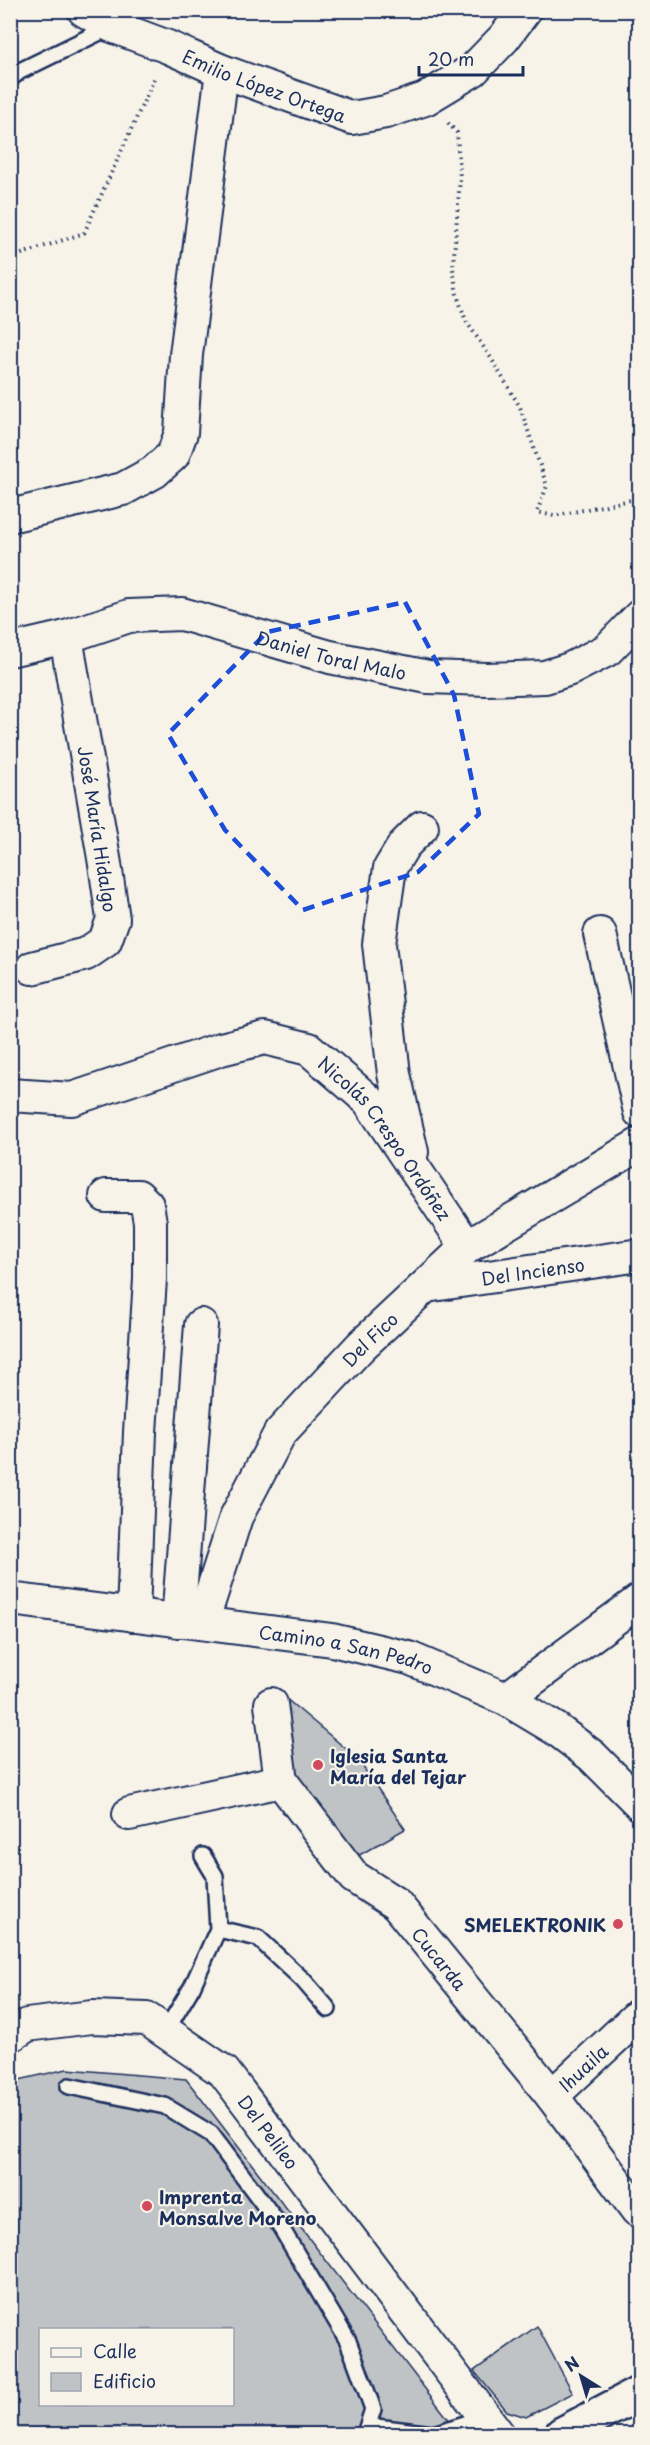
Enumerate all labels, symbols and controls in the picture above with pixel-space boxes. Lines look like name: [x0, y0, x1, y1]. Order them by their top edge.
scale bar: [419, 39, 522, 77]
street label: Emilio López Ortega: [178, 42, 351, 129]
text: 20 m: [428, 45, 474, 72]
street label: Daniel Toral Malo: [253, 623, 409, 686]
street label: José María Hidalgo: [72, 744, 124, 914]
street label: Nicolás Crespo Ordóñez: [312, 1049, 459, 1226]
street label: Del Incienso: [480, 1250, 586, 1291]
street label: Del Fico: [335, 1305, 403, 1372]
street label: Camino a San Pedro: [257, 1617, 438, 1680]
place label: Iglesia Santa María del Tejar: [330, 1742, 467, 1790]
marker: Iglesia Santa María del Tejar: [311, 1758, 325, 1772]
place label: SMELEKTRONIK: [464, 1911, 606, 1938]
marker: SMELEKTRONIK: [611, 1917, 625, 1931]
street label: Cucarda: [406, 1921, 474, 1996]
street label: Ihuaila: [552, 2037, 614, 2097]
street label: Del Pelileo: [232, 2089, 306, 2174]
place label: Imprenta Monsalve Moreno: [159, 2183, 317, 2231]
marker: Imprenta Monsalve Moreno: [140, 2199, 154, 2213]
legend: [39, 2328, 234, 2406]
text: Calle: [93, 2337, 137, 2364]
north arrow: [551, 2346, 611, 2406]
text: N: [559, 2350, 584, 2377]
text: Edificio: [93, 2367, 156, 2394]

